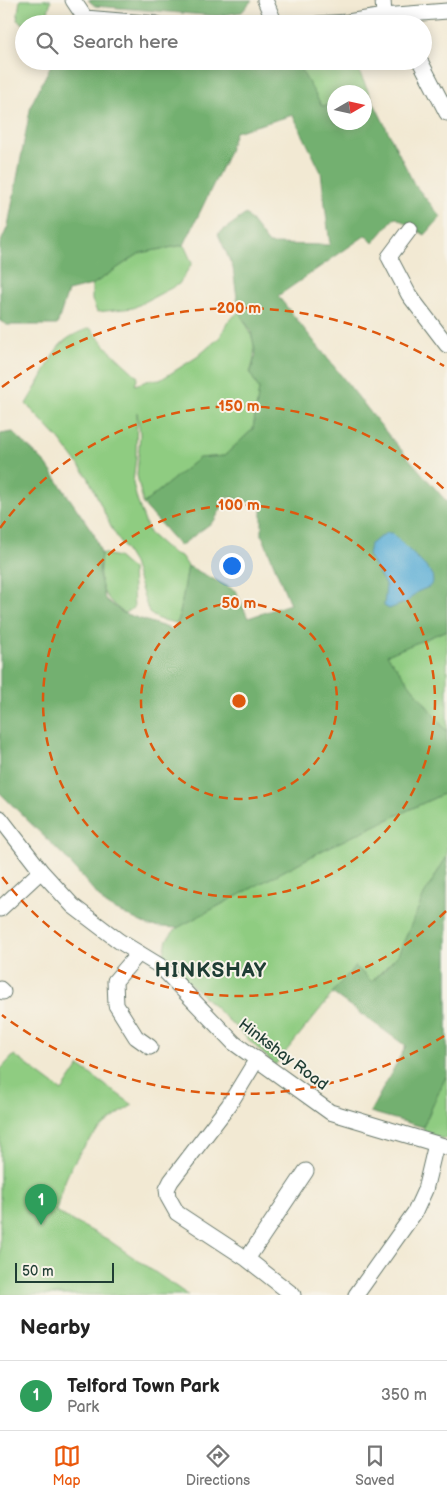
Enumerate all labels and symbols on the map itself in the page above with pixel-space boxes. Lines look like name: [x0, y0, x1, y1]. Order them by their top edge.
north arrow: [327, 85, 372, 130]
text: 200 m: [217, 299, 261, 318]
text: 150 m: [218, 397, 260, 416]
text: 100 m: [218, 496, 260, 515]
your location: [219, 553, 245, 579]
text: 50 m: [222, 594, 257, 613]
centre of rings: [230, 692, 248, 710]
district label: HINKSHAY: [155, 958, 267, 983]
street label: Hinkshay Road: [234, 1015, 332, 1095]
pin: 1: [25, 1184, 57, 1225]
scale bar: [15, 1260, 114, 1283]

